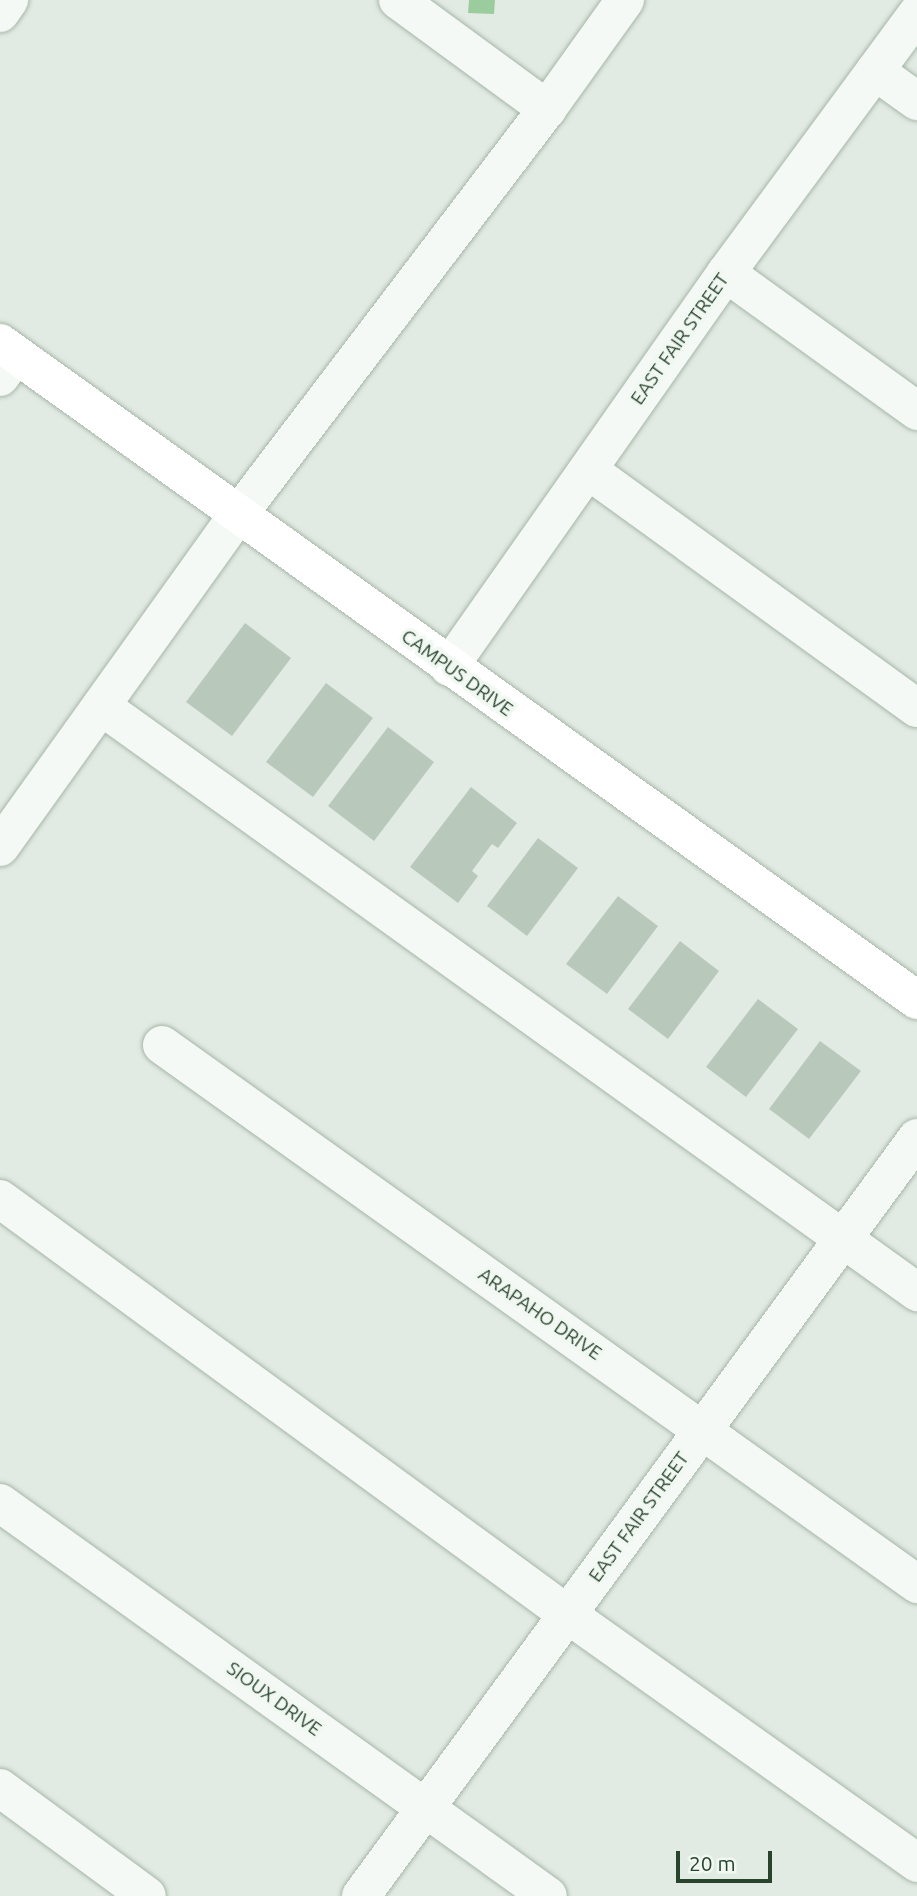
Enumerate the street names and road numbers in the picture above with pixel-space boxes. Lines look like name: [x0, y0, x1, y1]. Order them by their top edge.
street label: EAST FAIR STREET: [626, 269, 734, 409]
street label: CAMPUS DRIVE: [397, 625, 517, 721]
street label: ARAPAHO DRIVE: [474, 1263, 606, 1365]
street label: EAST FAIR STREET: [584, 1447, 694, 1587]
street label: SIOUX DRIVE: [222, 1657, 326, 1741]

